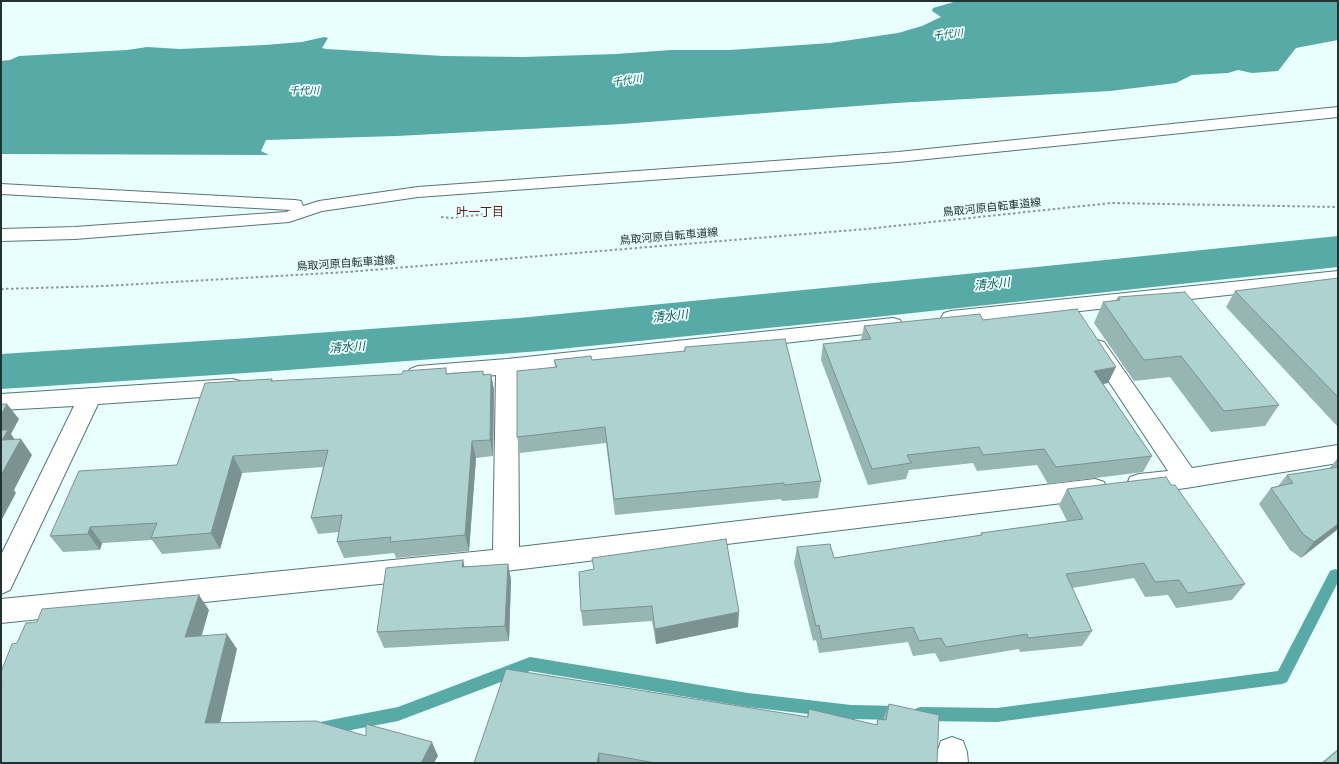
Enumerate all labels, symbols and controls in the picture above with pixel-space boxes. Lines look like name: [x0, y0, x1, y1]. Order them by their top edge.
water label: 千代川: [932, 27, 964, 43]
water label: 千代川: [611, 73, 643, 89]
water label: 千代川: [289, 85, 319, 97]
street label: 鳥取河原自転車道線: [942, 196, 1042, 220]
district label: 叶一丁目: [456, 206, 504, 220]
street label: 鳥取河原自転車道線: [619, 226, 719, 248]
street label: 鳥取河原自転車道線: [296, 254, 396, 274]
water label: 清水川: [973, 276, 1011, 294]
water label: 清水川: [651, 308, 689, 326]
water label: 清水川: [329, 340, 365, 356]

